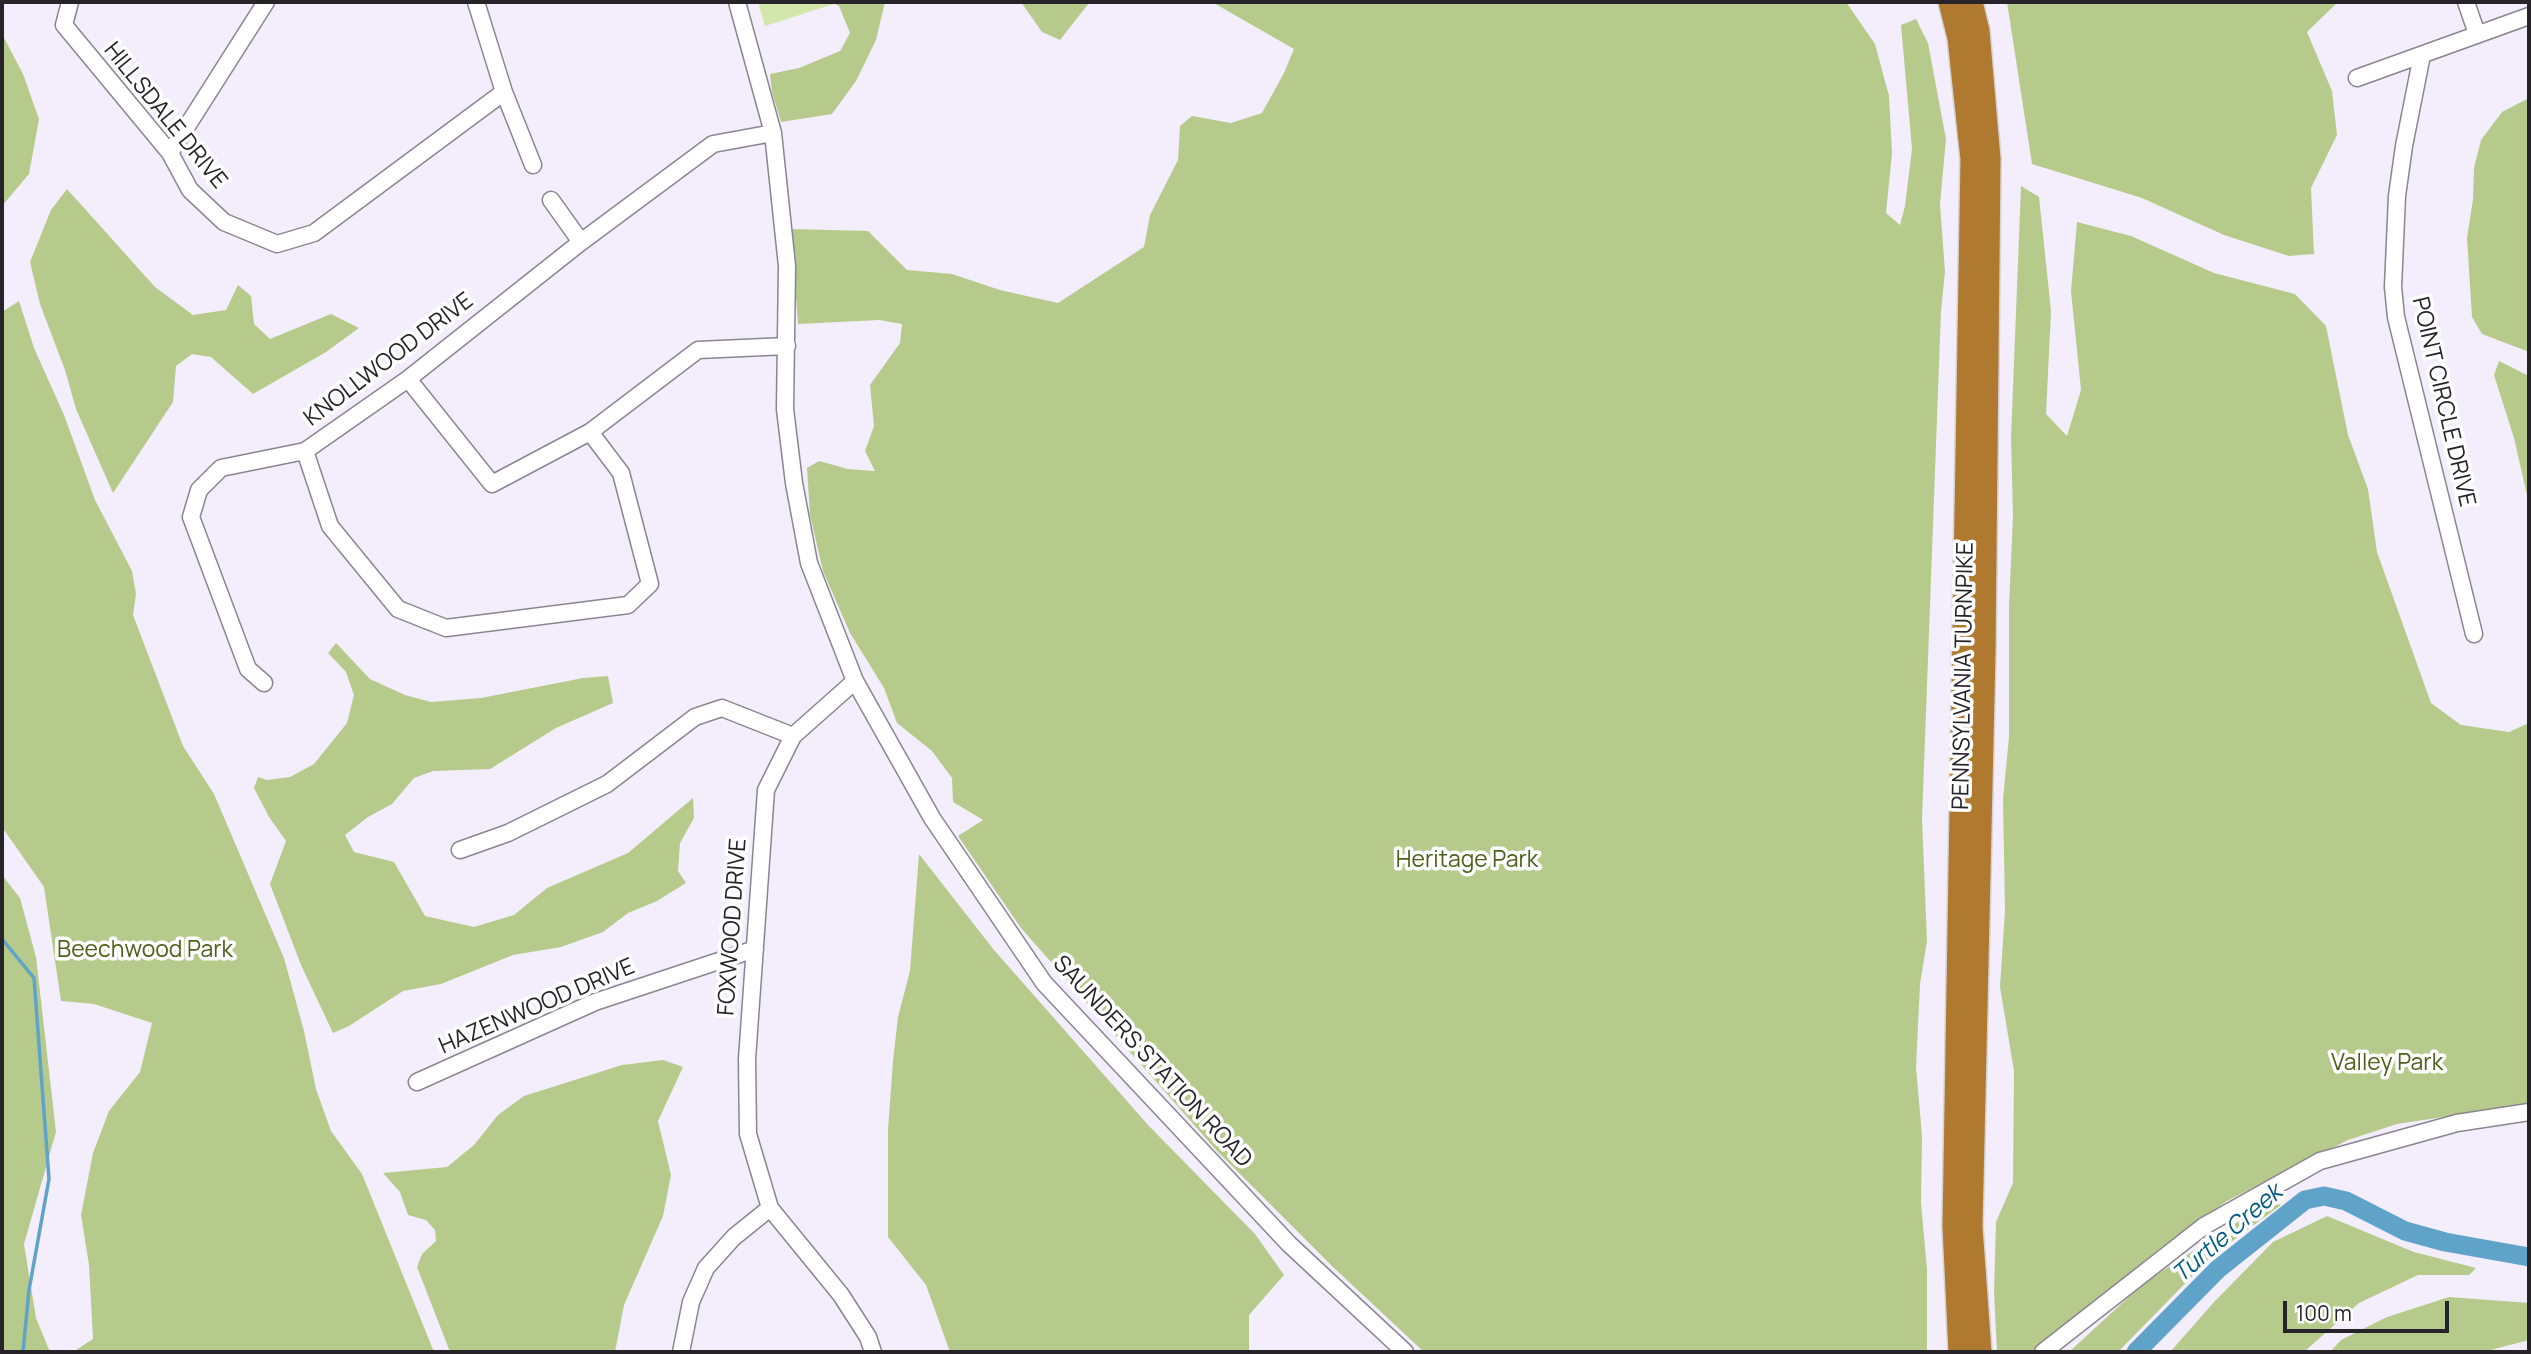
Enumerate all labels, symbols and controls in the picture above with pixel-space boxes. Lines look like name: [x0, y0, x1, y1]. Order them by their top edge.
street label: HILLSDALE DRIVE: [98, 37, 232, 195]
street label: KNOLLWOOD DRIVE: [299, 287, 479, 433]
street label: POINT CIRCLE DRIVE: [2405, 295, 2481, 509]
street label: PENNSYLVANIA TURNPIKE: [1948, 542, 1980, 810]
street label: FOXWOOD DRIVE: [713, 837, 753, 1017]
park label: Heritage Park: [1396, 847, 1538, 875]
park label: Beechwood Park: [57, 937, 233, 965]
street label: SAUNDERS STATION ROAD: [1047, 950, 1257, 1174]
street label: HAZENWOOD DRIVE: [435, 953, 639, 1061]
park label: Valley Park: [2331, 1050, 2443, 1078]
water label: Turtle Creek: [2167, 1179, 2289, 1289]
scale bar: [2286, 1288, 2452, 1332]
text: 100 m: [2296, 1299, 2352, 1327]

